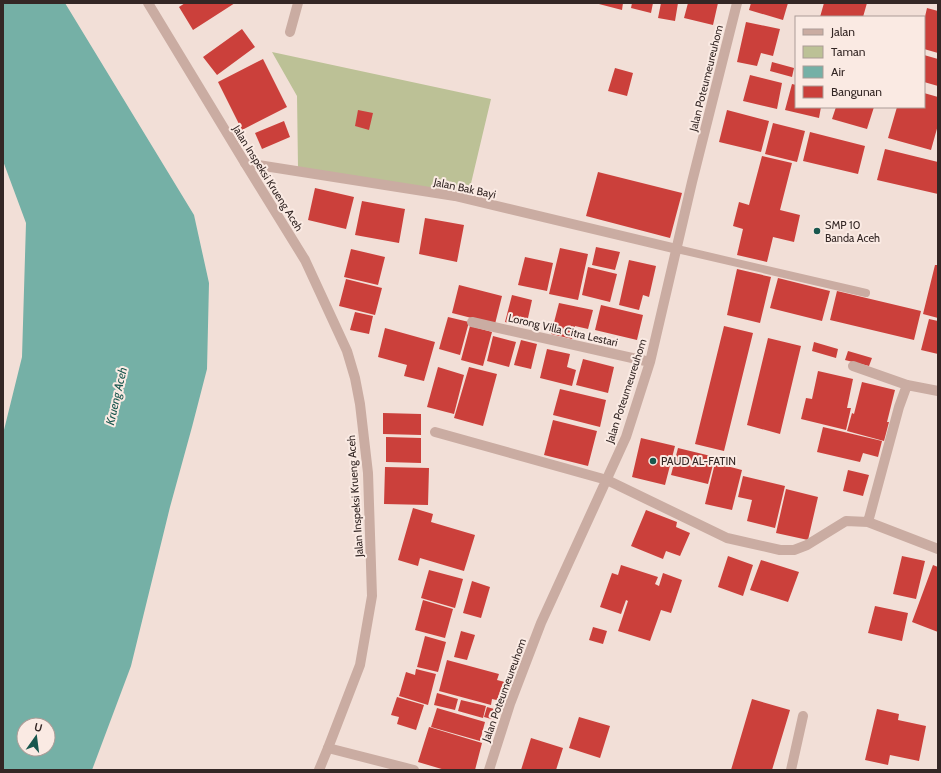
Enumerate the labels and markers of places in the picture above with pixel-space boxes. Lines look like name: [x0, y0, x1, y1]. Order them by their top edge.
place label: SMP 10 Banda Aceh: [825, 218, 880, 245]
marker: SMP 10 Banda Aceh: [812, 226, 822, 236]
place label: PAUD AL-FATIN: [661, 454, 736, 468]
marker: PAUD AL-FATIN: [648, 456, 658, 466]

